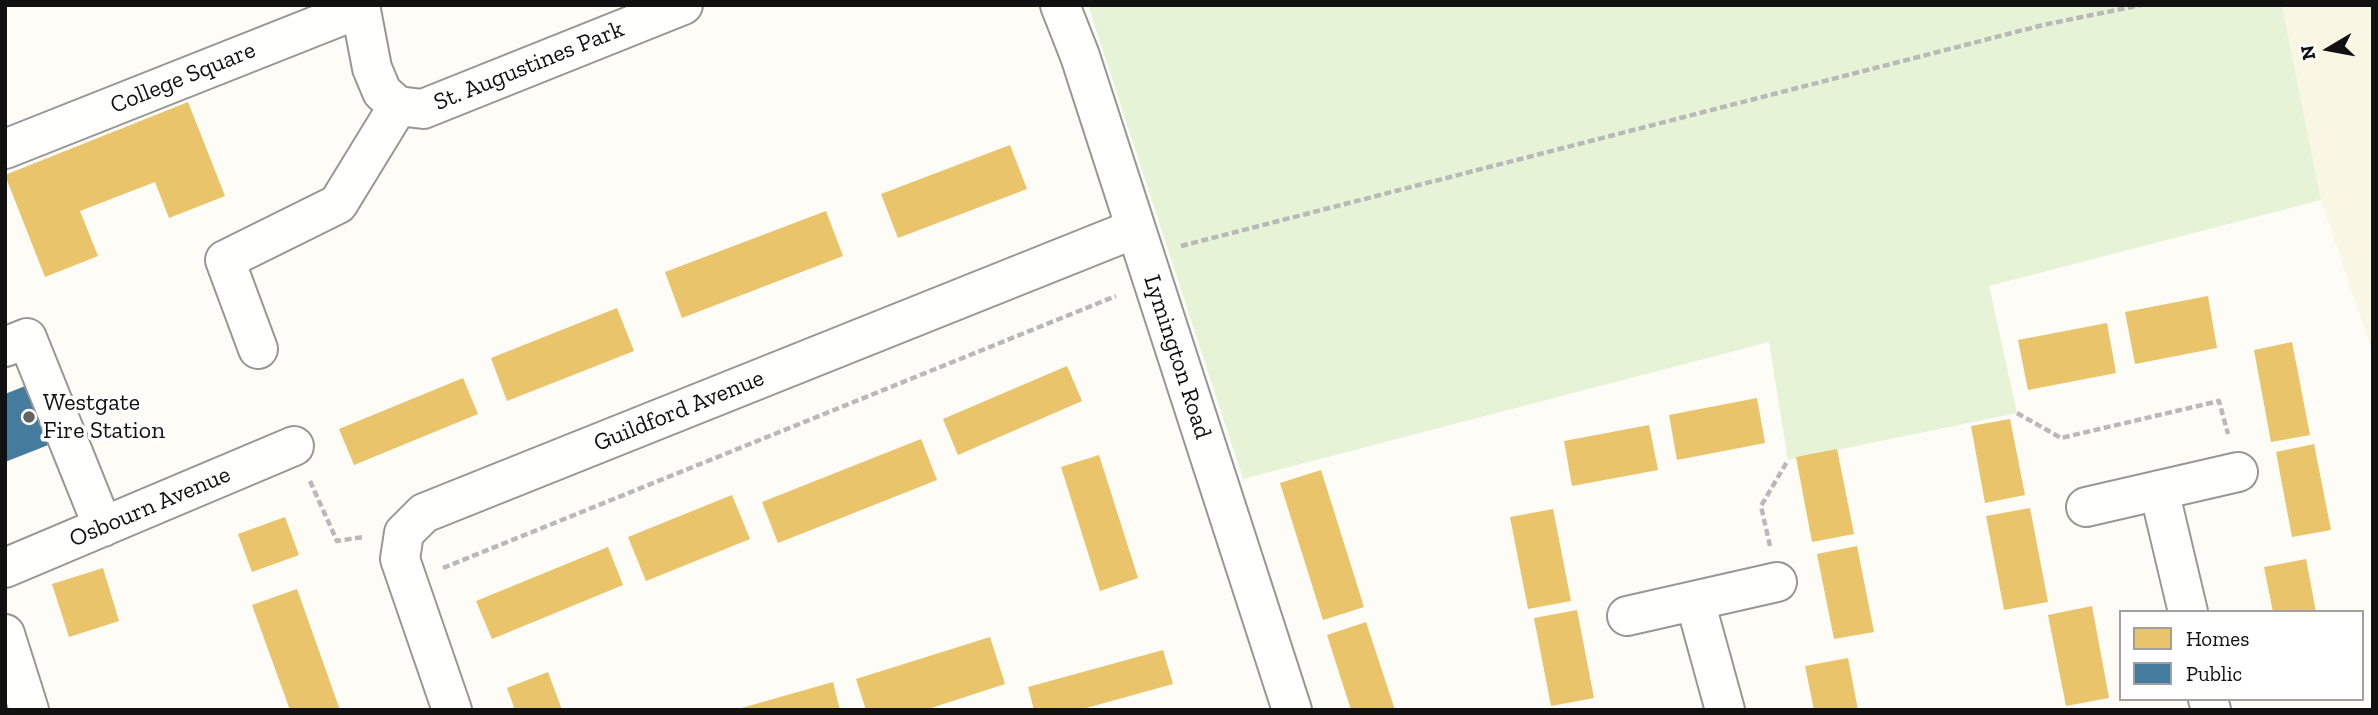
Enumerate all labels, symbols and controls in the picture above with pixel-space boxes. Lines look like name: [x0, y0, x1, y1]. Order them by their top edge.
north arrow: [2294, 14, 2364, 84]
street label: St. Augustines Park: [430, 15, 628, 117]
street label: College Square: [106, 36, 260, 120]
text: N: [2295, 44, 2320, 62]
street label: Lymington Road: [1137, 271, 1217, 443]
street label: Guildford Avenue: [590, 364, 768, 458]
place label: Westgate Fire Station: [43, 389, 165, 445]
marker: Westgate Fire Station: [21, 409, 37, 425]
street label: Osbourn Avenue: [65, 460, 235, 554]
legend: [2119, 610, 2364, 701]
text: Homes: [2186, 626, 2249, 651]
text: Public: [2186, 661, 2242, 686]

